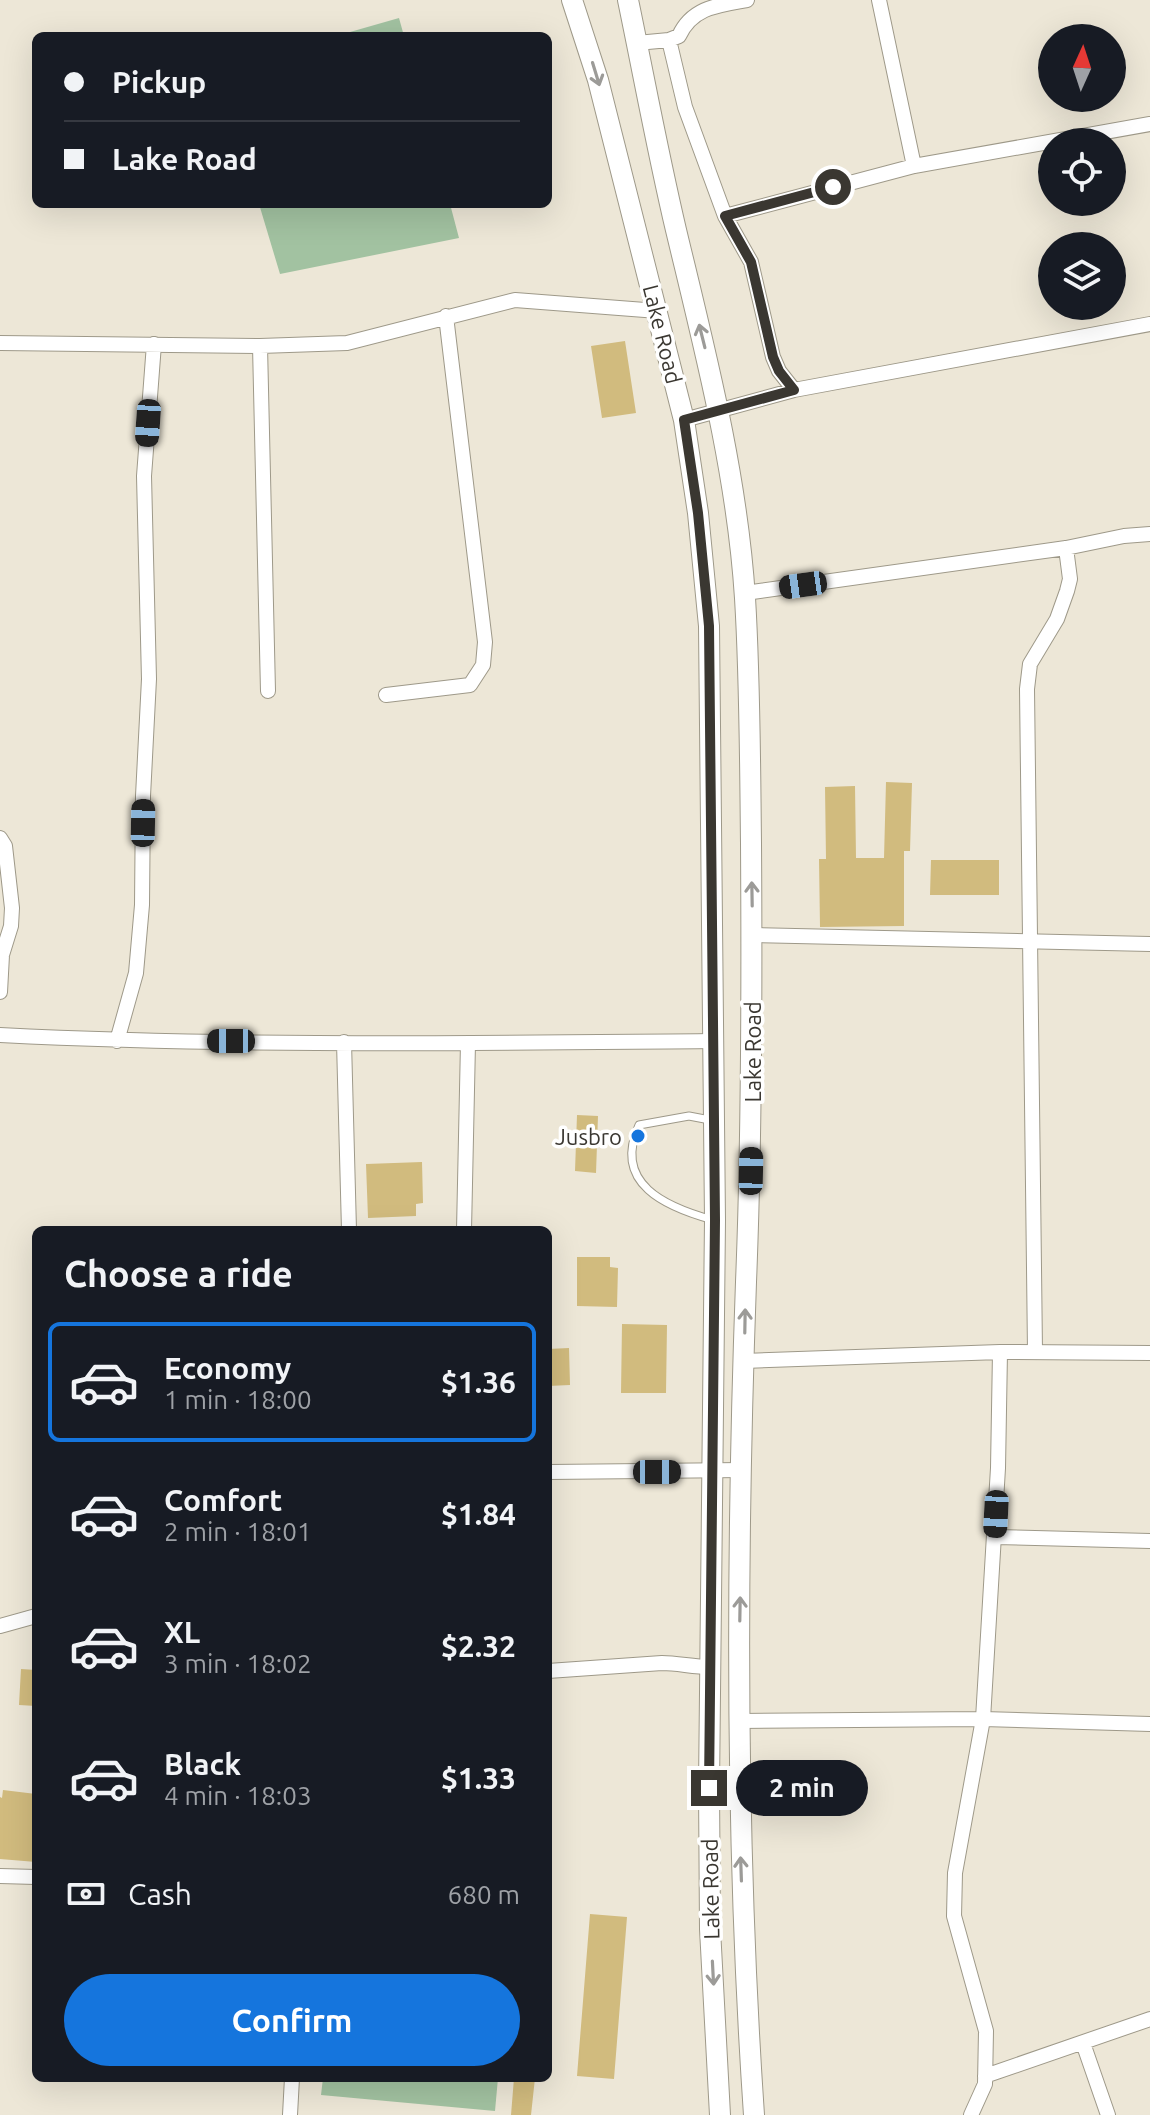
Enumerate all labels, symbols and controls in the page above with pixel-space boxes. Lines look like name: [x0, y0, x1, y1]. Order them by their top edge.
north arrow: [1038, 24, 1126, 112]
map controls: [1038, 24, 1126, 320]
one-way arrow: [589, 61, 604, 87]
text: Pickup: [112, 65, 206, 99]
button: locate: [1038, 128, 1126, 216]
text: Lake Road: [112, 142, 257, 176]
route start: [815, 169, 851, 205]
button: layers: [1038, 232, 1126, 320]
street label: Lake Road: [639, 282, 687, 386]
one-way arrow: [694, 324, 709, 349]
car: [134, 398, 162, 448]
car: [778, 570, 828, 600]
car: [131, 799, 155, 847]
one-way arrow: [744, 881, 759, 908]
street label: Lake Road: [740, 1001, 765, 1103]
car: [207, 1029, 255, 1053]
place label: Jusbro: [555, 1124, 622, 1149]
marker: Jusbro: [629, 1127, 647, 1145]
car: [739, 1147, 763, 1195]
text: Choose a ride: [64, 1253, 293, 1294]
one-way arrow: [738, 1308, 753, 1335]
icon: car: [68, 1346, 140, 1418]
text: Economy: [164, 1351, 291, 1385]
text: $1.36: [441, 1365, 516, 1399]
text: 1 min · 18:00: [164, 1385, 312, 1414]
car: [633, 1460, 681, 1484]
icon: car: [68, 1478, 140, 1550]
text: Comfort: [164, 1483, 282, 1517]
car: [983, 1489, 1009, 1539]
text: $1.84: [441, 1497, 516, 1531]
text: 2 min · 18:01: [164, 1517, 312, 1546]
one-way arrow: [733, 1596, 748, 1623]
icon: car: [68, 1610, 140, 1682]
text: XL: [164, 1615, 200, 1649]
text: $2.32: [441, 1629, 516, 1663]
text: 3 min · 18:02: [164, 1649, 312, 1678]
icon: car: [68, 1742, 140, 1814]
text: Black: [164, 1747, 241, 1781]
callout: 2 min: [737, 1760, 869, 1816]
text: $1.33: [441, 1761, 516, 1795]
route end: [691, 1770, 727, 1806]
text: 2 min: [769, 1773, 835, 1802]
text: 4 min · 18:03: [164, 1781, 312, 1810]
street label: Lake Road: [697, 1838, 723, 1940]
one-way arrow: [733, 1856, 748, 1883]
icon: cash: [64, 1872, 108, 1916]
text: Cash: [128, 1877, 192, 1911]
text: 680 m: [448, 1880, 520, 1909]
one-way arrow: [705, 1959, 720, 1986]
button: Confirm: [64, 1974, 520, 2066]

